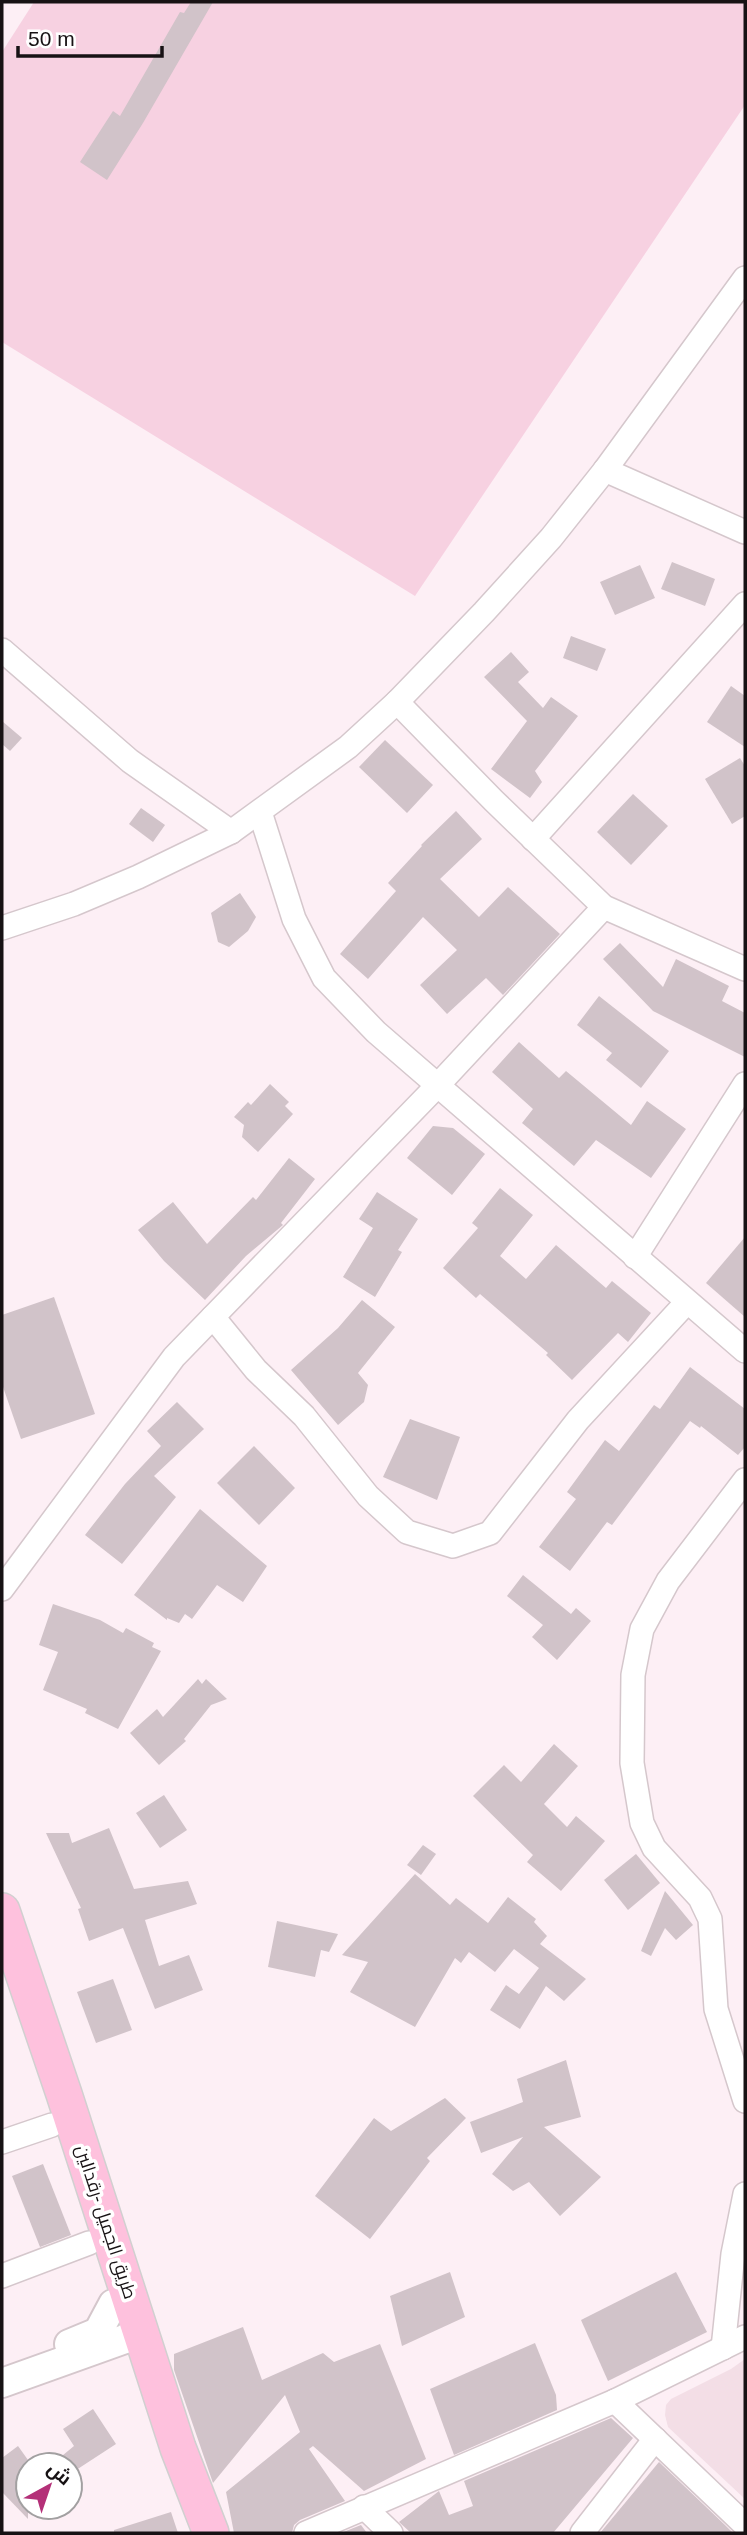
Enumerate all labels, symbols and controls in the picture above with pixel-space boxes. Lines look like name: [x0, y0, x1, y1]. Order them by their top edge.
scale bar: [18, 14, 161, 58]
text: 50 m: [28, 27, 75, 50]
street label: طريق الجميل -رقدالين: [70, 2142, 140, 2302]
north arrow: [14, 2451, 84, 2521]
text: ش: [43, 2457, 76, 2490]

